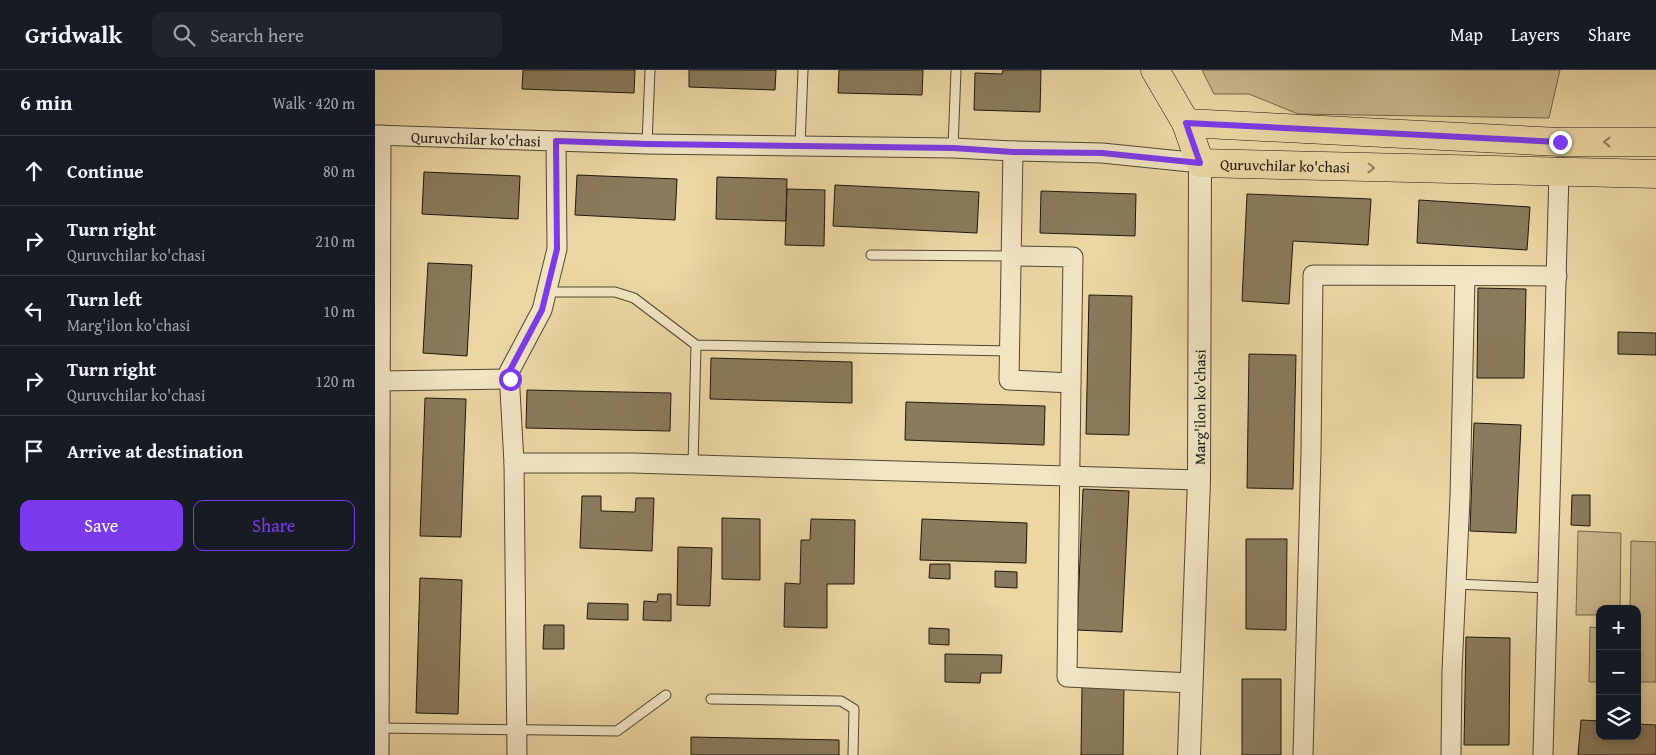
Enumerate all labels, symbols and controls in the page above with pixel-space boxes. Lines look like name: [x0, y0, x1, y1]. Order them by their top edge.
search box: [152, 12, 502, 57]
text: Gridwalk: [25, 17, 122, 52]
icon: search: [170, 21, 198, 49]
text: Search here: [210, 21, 304, 49]
text: Map: [1450, 21, 1483, 48]
text: Layers: [1511, 21, 1560, 48]
text: Share: [1588, 21, 1631, 48]
text: 6 min: [20, 87, 72, 118]
text: Walk · 420 m: [272, 91, 355, 115]
street label: Quruvchilar ko'chasi: [411, 126, 541, 151]
route end: [1549, 131, 1572, 154]
one-way arrow: [1603, 137, 1611, 147]
street label: Quruvchilar ko'chasi: [1220, 153, 1350, 177]
icon: ahead: [20, 157, 48, 185]
text: Continue: [67, 157, 144, 185]
text: 80 m: [323, 159, 355, 183]
one-way arrow: [1367, 162, 1375, 173]
text: Turn right: [67, 215, 156, 243]
icon: right: [20, 227, 48, 255]
text: 210 m: [315, 229, 355, 253]
text: Quruvchilar ko'chasi: [67, 243, 205, 267]
text: Turn left: [67, 285, 142, 313]
icon: left: [20, 297, 48, 325]
text: 10 m: [323, 299, 355, 323]
text: Marg'ilon ko'chasi: [67, 313, 190, 337]
street label: Marg'ilon ko'chasi: [1189, 349, 1210, 465]
text: Turn right: [67, 355, 156, 383]
icon: right: [20, 367, 48, 395]
route start: [499, 368, 522, 391]
text: 120 m: [315, 369, 355, 393]
text: Quruvchilar ko'chasi: [67, 383, 205, 407]
icon: arrive: [20, 437, 48, 465]
text: Arrive at destination: [67, 437, 243, 465]
button: Save: [20, 500, 183, 551]
button: Share: [193, 500, 355, 551]
map controls: [1596, 605, 1641, 740]
button: +: [1596, 605, 1641, 650]
button: −: [1596, 650, 1641, 695]
button: layers: [1596, 695, 1641, 740]

